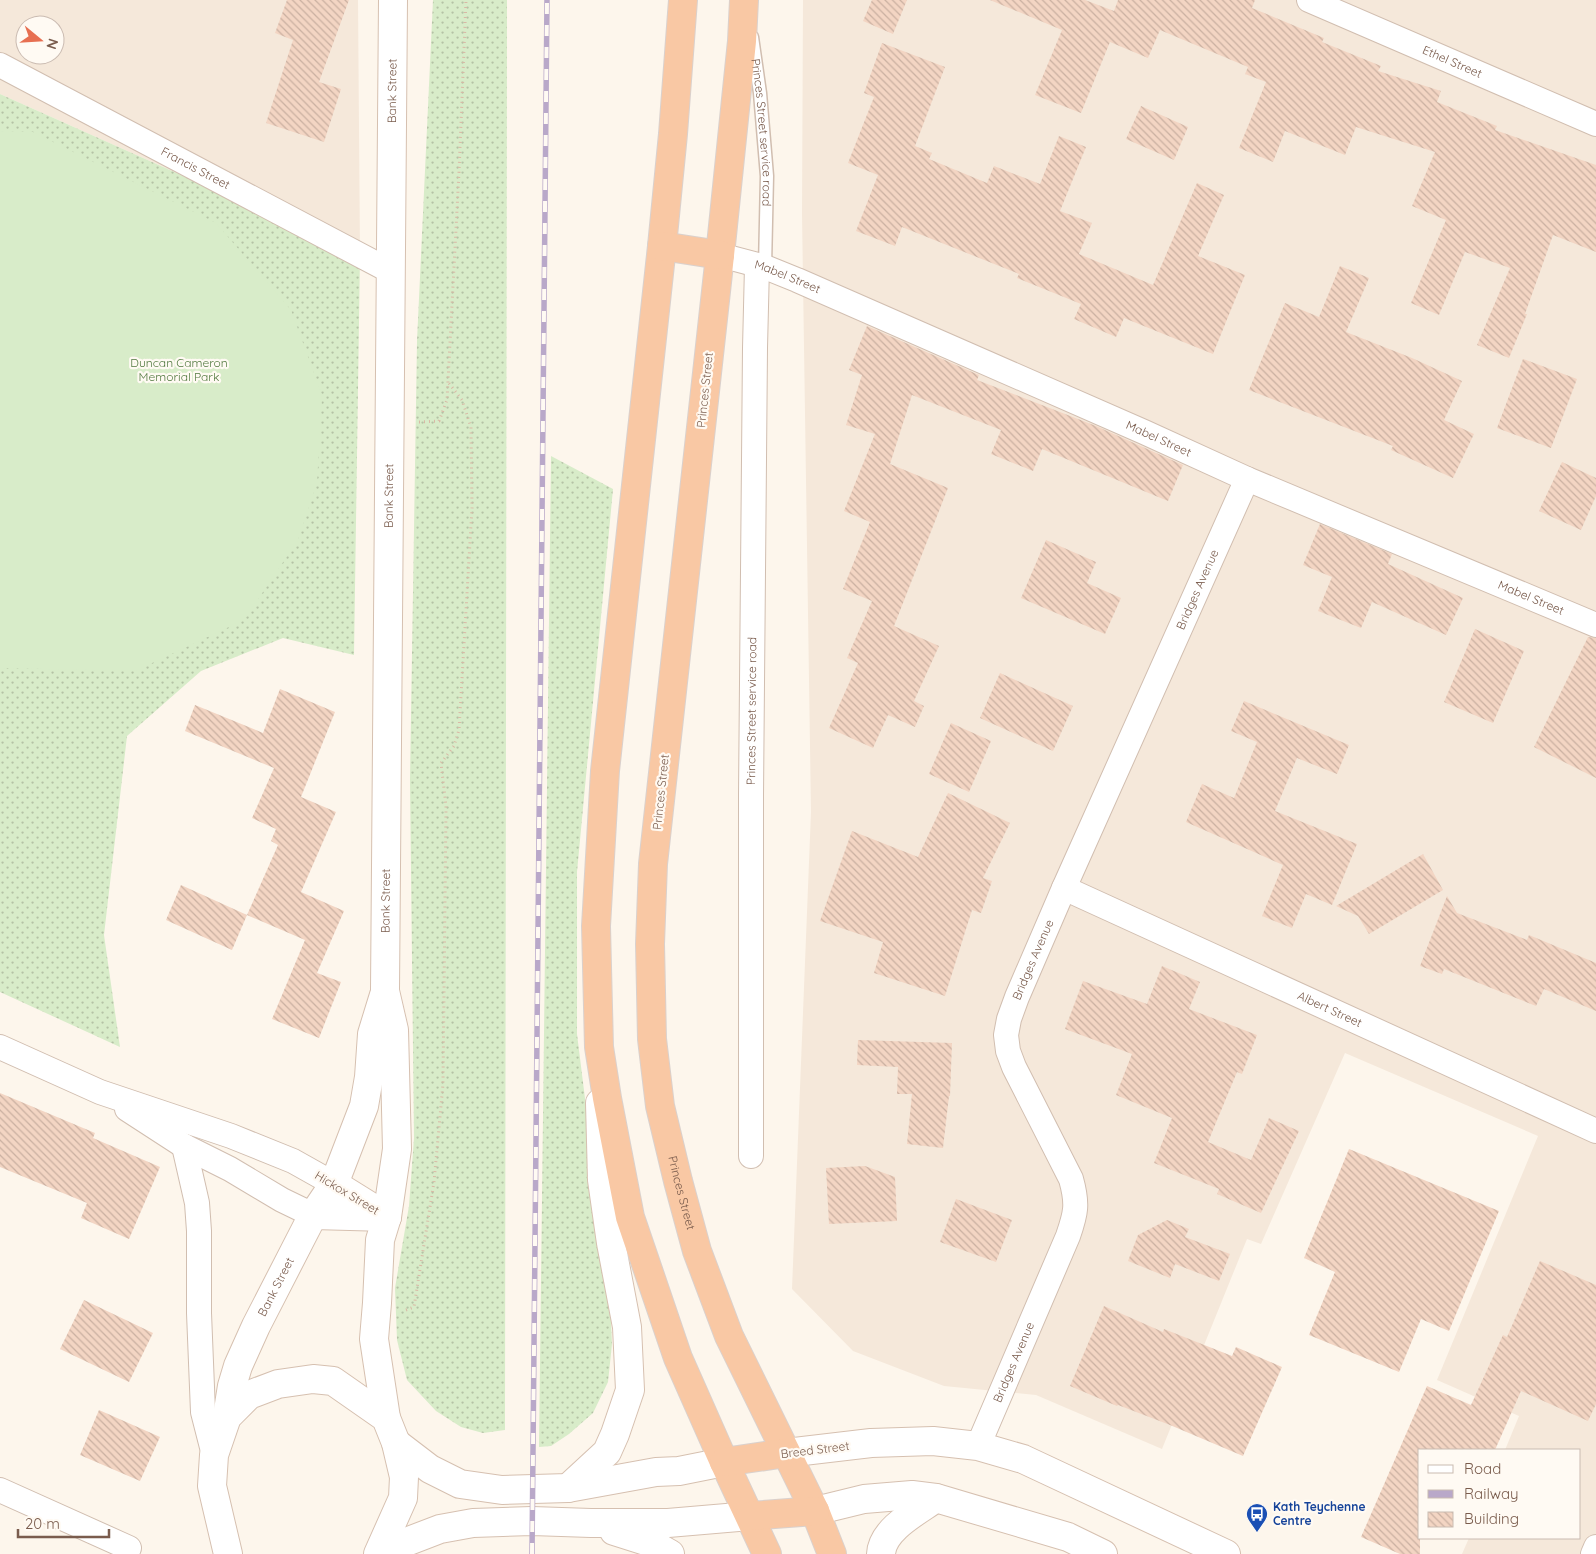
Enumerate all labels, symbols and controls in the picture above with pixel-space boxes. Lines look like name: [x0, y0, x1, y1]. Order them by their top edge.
north arrow: [15, 15, 65, 65]
text: N: [42, 36, 63, 52]
street label: Ethel Street: [1420, 42, 1484, 81]
street label: Princes Street service road: [748, 57, 775, 206]
street label: Bank Street: [384, 59, 400, 123]
street label: Francis Street: [159, 143, 233, 192]
street label: Mabel Street: [753, 257, 823, 296]
street label: Princes Street: [693, 351, 716, 429]
park label: Duncan Cameron Memorial Park: [130, 355, 228, 384]
street label: Mabel Street: [1124, 417, 1194, 460]
street label: Bank Street: [381, 464, 396, 528]
street label: Bridges Avenue: [1173, 547, 1222, 632]
street label: Mabel Street: [1496, 577, 1566, 618]
street label: Princes Street service road: [743, 637, 759, 785]
street label: Princes Street: [649, 753, 672, 831]
street label: Bank Street: [377, 869, 393, 933]
street label: Bridges Avenue: [1009, 917, 1057, 1002]
street label: Albert Street: [1295, 988, 1364, 1030]
street label: Princes Street: [665, 1154, 699, 1232]
street label: Hickox Street: [312, 1167, 382, 1218]
street label: Bank Street: [254, 1255, 297, 1319]
street label: Bridges Avenue: [989, 1319, 1037, 1405]
street label: Breed Street: [780, 1438, 850, 1461]
legend: [1418, 1449, 1581, 1539]
text: Road: [1464, 1459, 1501, 1478]
text: Railway: [1464, 1484, 1519, 1503]
place label: Kath Teychenne Centre: [1273, 1499, 1366, 1528]
bus stop icon: Kath Teychenne Centre: [1245, 1502, 1269, 1533]
scale bar: [18, 1506, 109, 1538]
text: Building: [1464, 1509, 1519, 1528]
text: 20 m: [25, 1514, 60, 1533]

